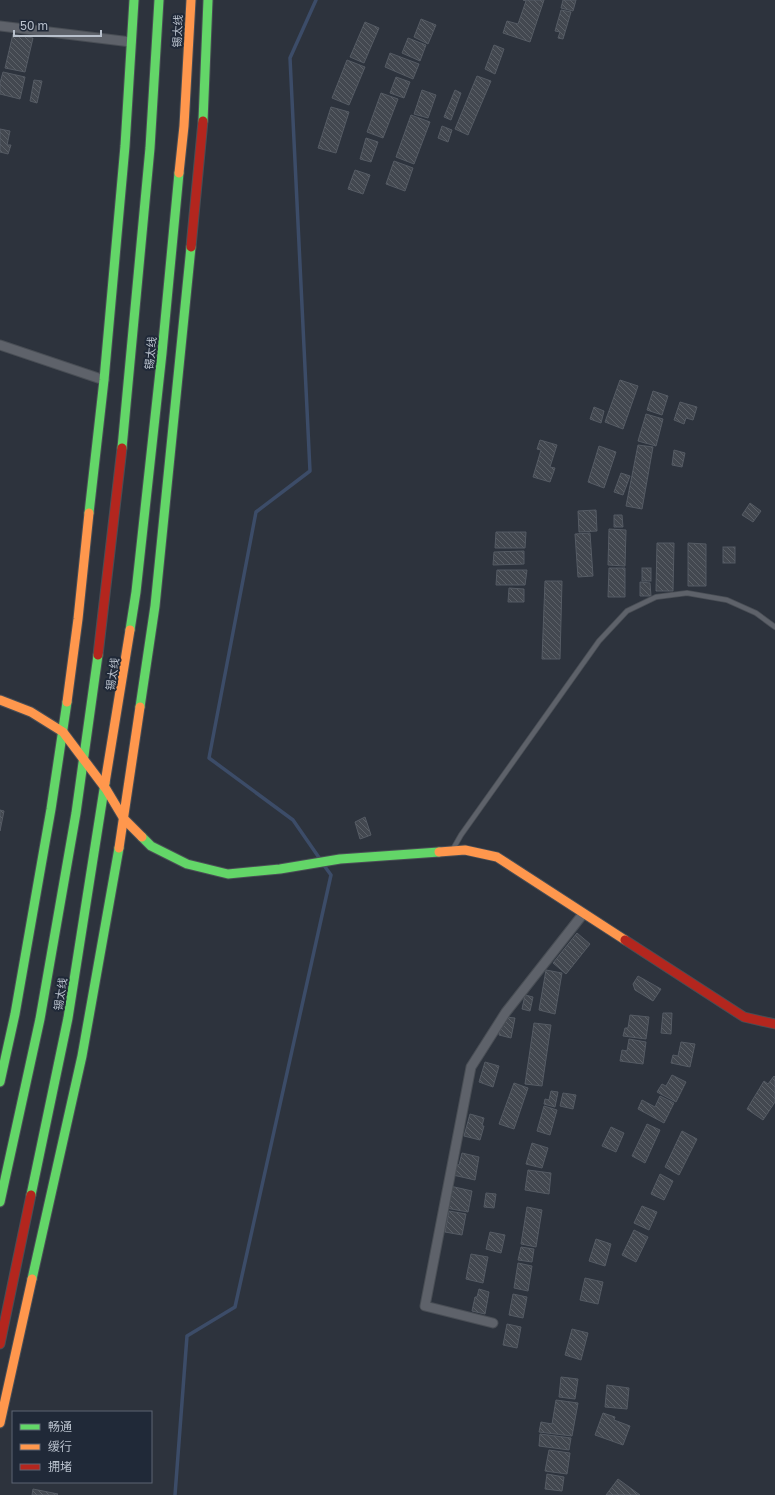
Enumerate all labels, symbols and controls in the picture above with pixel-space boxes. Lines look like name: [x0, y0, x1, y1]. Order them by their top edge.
scale bar: [14, 12, 101, 38]
street label: 锡太线: [170, 14, 184, 48]
text: 50 m: [20, 18, 48, 33]
street label: 锡太线: [142, 336, 158, 370]
street label: 锡太线: [103, 657, 121, 691]
street label: 锡太线: [51, 977, 69, 1011]
legend: [12, 1411, 152, 1483]
text: 畅通: [48, 1419, 72, 1434]
text: 缓行: [48, 1439, 72, 1454]
text: 拥堵: [48, 1459, 72, 1474]

